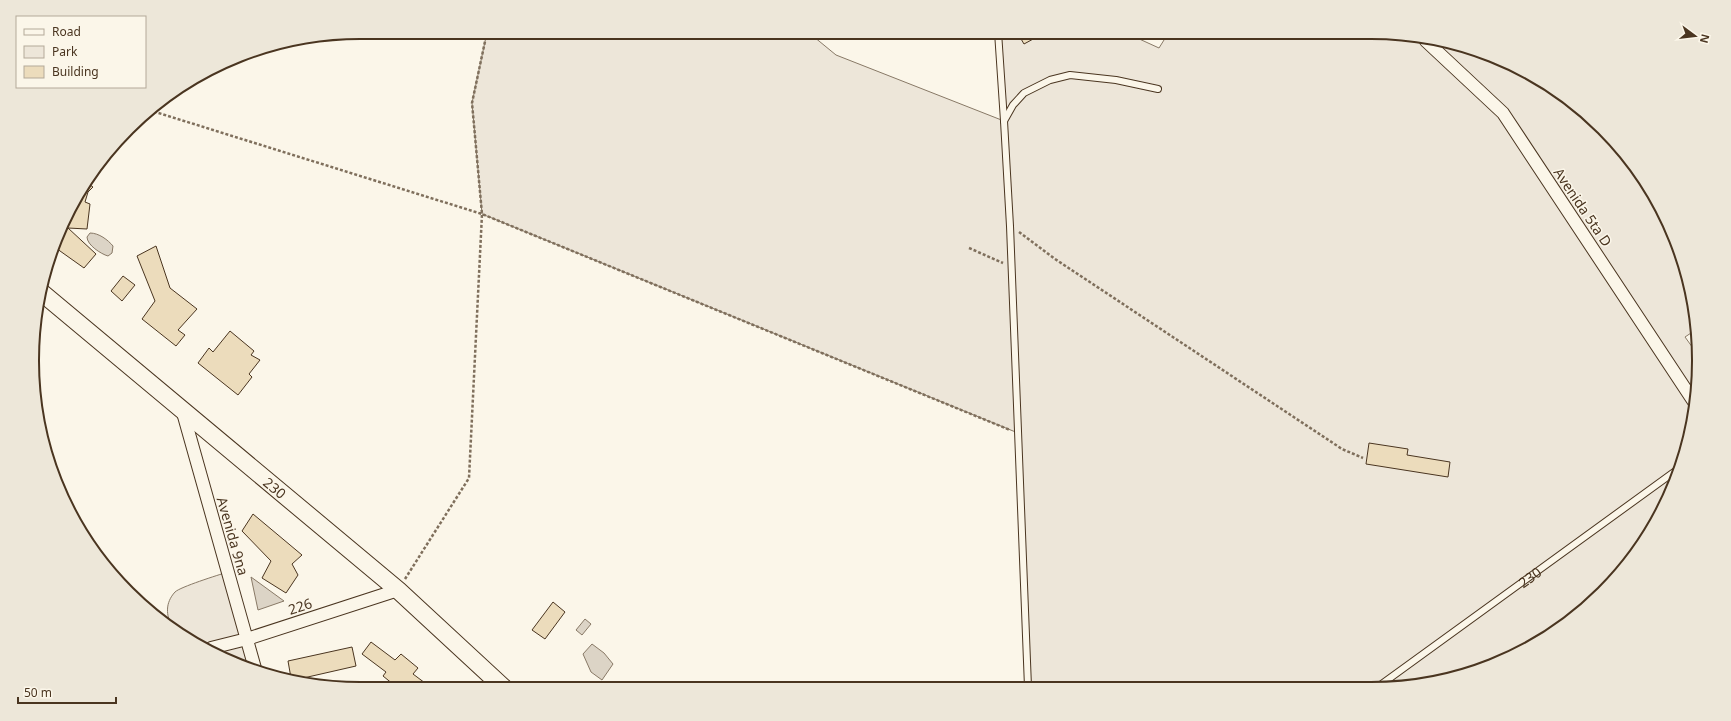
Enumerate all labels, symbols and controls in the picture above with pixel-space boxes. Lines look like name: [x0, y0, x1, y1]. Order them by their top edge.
legend: [16, 16, 146, 88]
north arrow: [1675, 16, 1715, 56]
text: Road: [52, 23, 81, 40]
text: N: [1697, 32, 1714, 45]
text: Park: [52, 43, 78, 60]
text: Building: [52, 63, 99, 80]
street label: Avenida 5ta D: [1550, 164, 1616, 250]
street label: 230: [260, 472, 290, 502]
street label: Avenida 9na: [213, 495, 253, 577]
street label: 230: [1514, 562, 1545, 592]
street label: 226: [286, 593, 314, 619]
scale bar: [18, 679, 116, 705]
text: 50 m: [24, 684, 52, 701]

